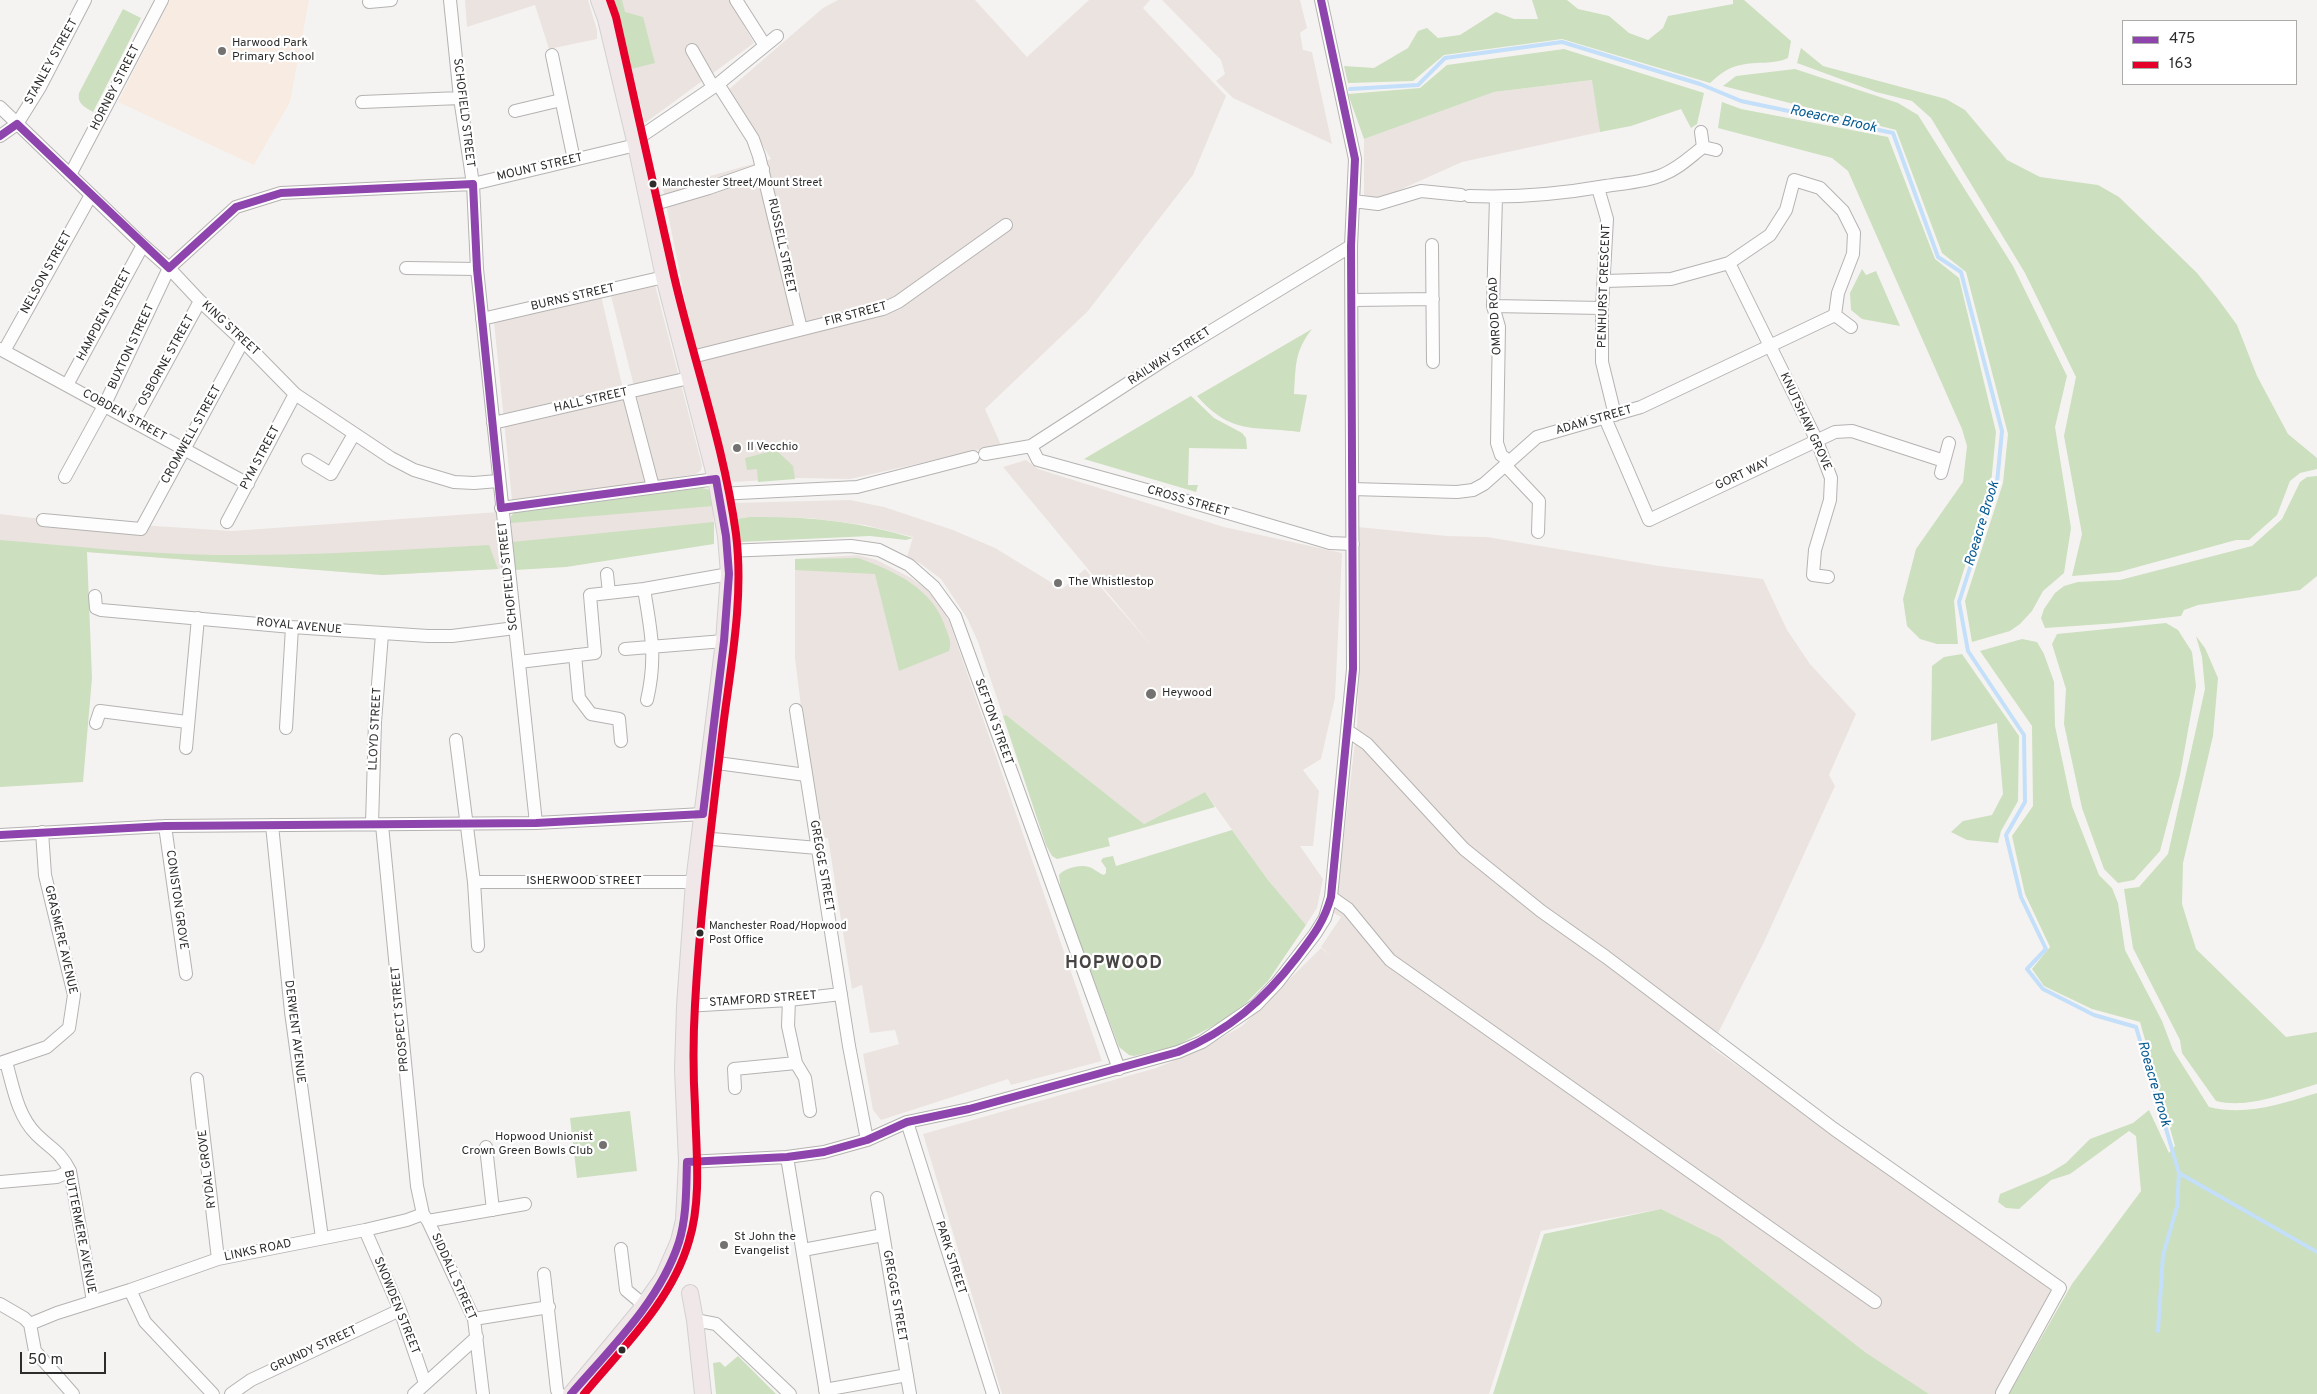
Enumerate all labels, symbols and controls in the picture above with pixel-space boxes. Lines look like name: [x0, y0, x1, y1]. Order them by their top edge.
street label: STANLEY STREET: [22, 16, 82, 108]
legend: [2122, 20, 2297, 85]
text: 475: [2169, 30, 2195, 49]
place label: Harwood Park Primary School: [232, 37, 314, 65]
street label: HORNBY STREET: [88, 43, 144, 133]
marker: Harwood Park Primary School: [216, 45, 228, 57]
text: 163: [2169, 55, 2193, 74]
street label: SCHOFIELD STREET: [449, 58, 477, 168]
water label: Roeacre Brook: [1788, 103, 1878, 137]
street label: MOUNT STREET: [495, 151, 585, 185]
place label: Manchester Street/Mount Street: [662, 177, 822, 191]
marker: Manchester Street/Mount Street: [648, 179, 658, 189]
street label: RUSSELL STREET: [764, 197, 798, 295]
street label: PENHURST CRESCENT: [1596, 224, 1614, 348]
street label: NELSON STREET: [18, 229, 76, 317]
street label: HAMPDEN STREET: [74, 266, 136, 364]
street label: OMROD ROAD: [1487, 277, 1505, 355]
street label: BURNS STREET: [530, 281, 616, 315]
street label: KING STREET: [198, 299, 262, 359]
street label: FIR STREET: [823, 300, 889, 330]
street label: BUXTON STREET: [106, 302, 158, 392]
street label: OSBORNE STREET: [136, 313, 198, 409]
street label: RAILWAY STREET: [1126, 325, 1214, 389]
street label: KNUTSHAW GROVE: [1776, 371, 1834, 473]
street label: CROMWELL STREET: [159, 383, 225, 487]
street label: HALL STREET: [553, 385, 629, 417]
street label: COBDEN STREET: [79, 387, 169, 445]
street label: ADAM STREET: [1554, 403, 1634, 439]
street label: PYM STREET: [238, 424, 284, 492]
place label: Il Vecchio: [747, 441, 798, 455]
marker: Il Vecchio: [731, 442, 743, 454]
street label: GORT WAY: [1713, 456, 1773, 494]
water label: Roeacre Brook: [1962, 479, 2004, 569]
street label: CROSS STREET: [1145, 483, 1231, 521]
street label: SCHOFIELD STREET: [496, 521, 522, 631]
place label: The Whistlestop: [1068, 576, 1154, 590]
marker: The Whistlestop: [1052, 577, 1064, 589]
street label: ROYAL AVENUE: [256, 616, 342, 638]
street label: SEFTON STREET: [971, 677, 1015, 767]
street label: LLOYD STREET: [367, 687, 385, 771]
marker: Heywood: [1144, 687, 1158, 701]
place label: Heywood: [1162, 687, 1212, 701]
street label: GREGGE STREET: [806, 819, 836, 913]
street label: CONISTON GROVE: [162, 849, 190, 951]
street label: ISHERWOOD STREET: [526, 875, 642, 889]
street label: GRASMERE AVENUE: [40, 884, 80, 996]
place label: Manchester Road/Hopwood Post Office: [709, 920, 847, 946]
marker: Manchester Road/Hopwood Post Office: [695, 928, 705, 938]
district label: HOPWOOD: [1064, 953, 1164, 975]
street label: PROSPECT STREET: [389, 965, 413, 1073]
street label: DERWENT AVENUE: [281, 979, 307, 1085]
street label: STAMFORD STREET: [709, 989, 817, 1011]
water label: Roeacre Brook: [2133, 1039, 2173, 1129]
street label: RYDAL GROVE: [196, 1129, 220, 1209]
place label: Hopwood Unionist Crown Green Bowls Club: [462, 1131, 593, 1159]
marker: Hopwood Unionist Crown Green Bowls Club: [597, 1139, 609, 1151]
street label: BUTTERMERE AVENUE: [60, 1169, 98, 1295]
street label: PARK STREET: [931, 1220, 969, 1296]
street label: SIDDALL STREET: [427, 1231, 479, 1323]
place label: St John the Evangelist: [734, 1231, 796, 1259]
street label: LINKS ROAD: [223, 1237, 293, 1265]
marker: St John the Evangelist: [718, 1239, 730, 1251]
street label: GREGGE STREET: [879, 1249, 909, 1343]
street label: SNOWDEN STREET: [370, 1255, 422, 1357]
street label: GRUNDY STREET: [268, 1324, 360, 1376]
scale bar: [22, 1342, 109, 1374]
unlabelled marker: [617, 1345, 627, 1355]
text: 50 m: [28, 1351, 63, 1370]

